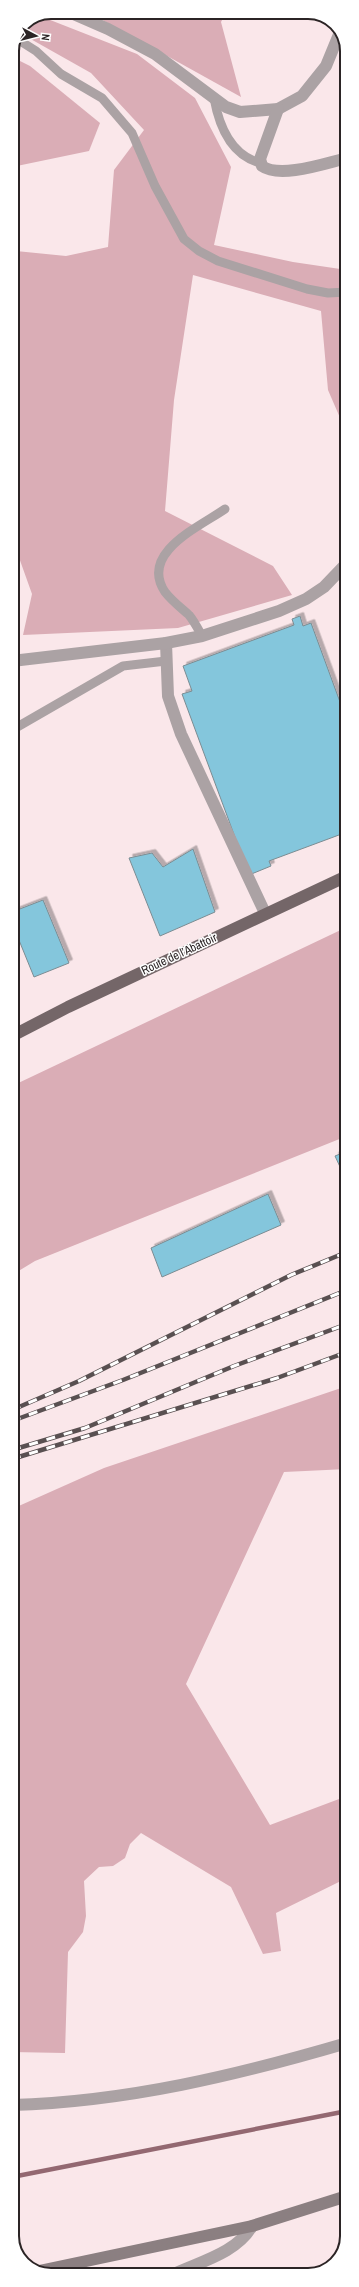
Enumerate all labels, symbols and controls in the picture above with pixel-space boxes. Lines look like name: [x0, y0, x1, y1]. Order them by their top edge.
north arrow: [16, 16, 56, 56]
text: N: [39, 33, 53, 41]
street label: Route de l’Abattoir: [139, 929, 220, 978]

